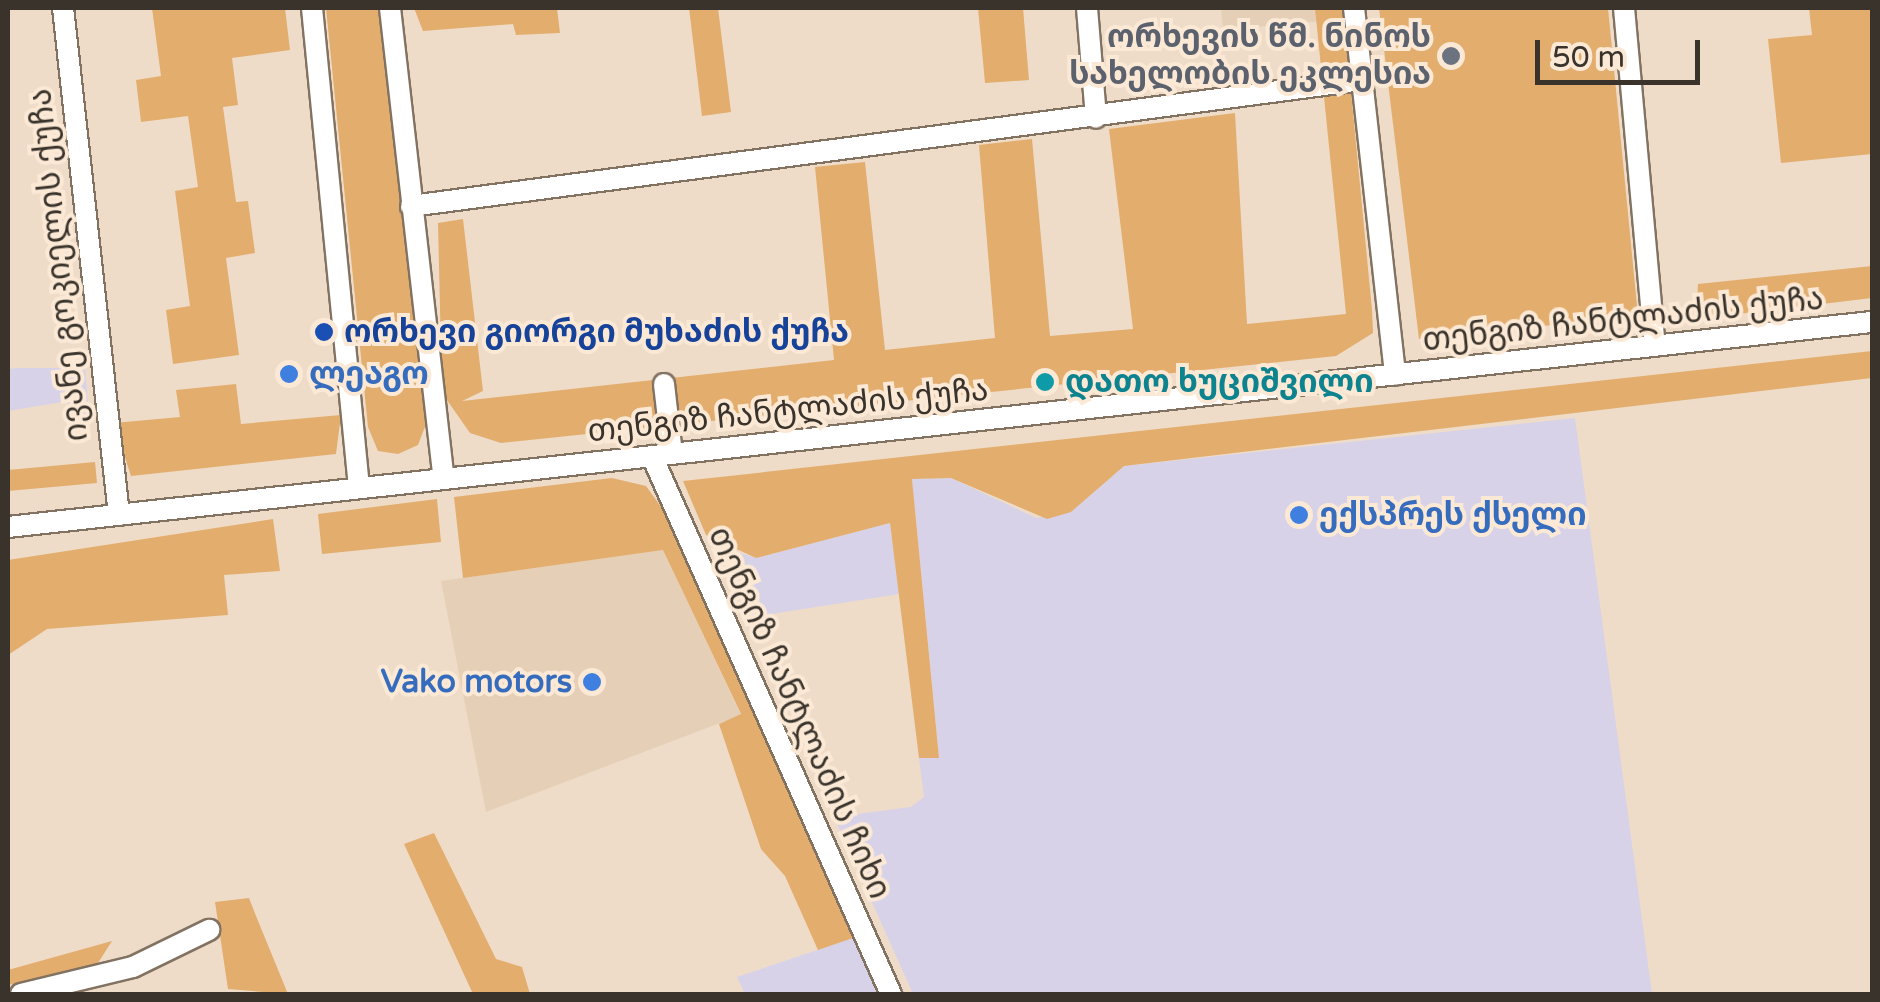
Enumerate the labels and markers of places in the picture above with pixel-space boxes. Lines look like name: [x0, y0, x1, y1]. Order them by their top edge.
place label: ორხევის წმ. ნინოს სახელობის ეკლესია: [1069, 19, 1431, 94]
marker: ორხევის წმ. ნინოს სახელობის ეკლესია: [1440, 45, 1462, 67]
place label: ორხევი გიორგი მუხაძის ქუჩა: [344, 313, 849, 351]
marker: ორხევი გიორგი მუხაძის ქუჩა: [313, 321, 335, 343]
place label: ლეაგო: [309, 355, 429, 393]
marker: ლეაგო: [278, 363, 300, 385]
place label: დათო ხუციშვილი: [1065, 363, 1374, 401]
marker: დათო ხუციშვილი: [1034, 371, 1056, 393]
place label: ექსპრეს ქსელი: [1319, 496, 1587, 534]
marker: ექსპრეს ქსელი: [1288, 504, 1310, 526]
place label: Vako motors: [381, 663, 572, 701]
marker: Vako motors: [581, 671, 603, 693]

